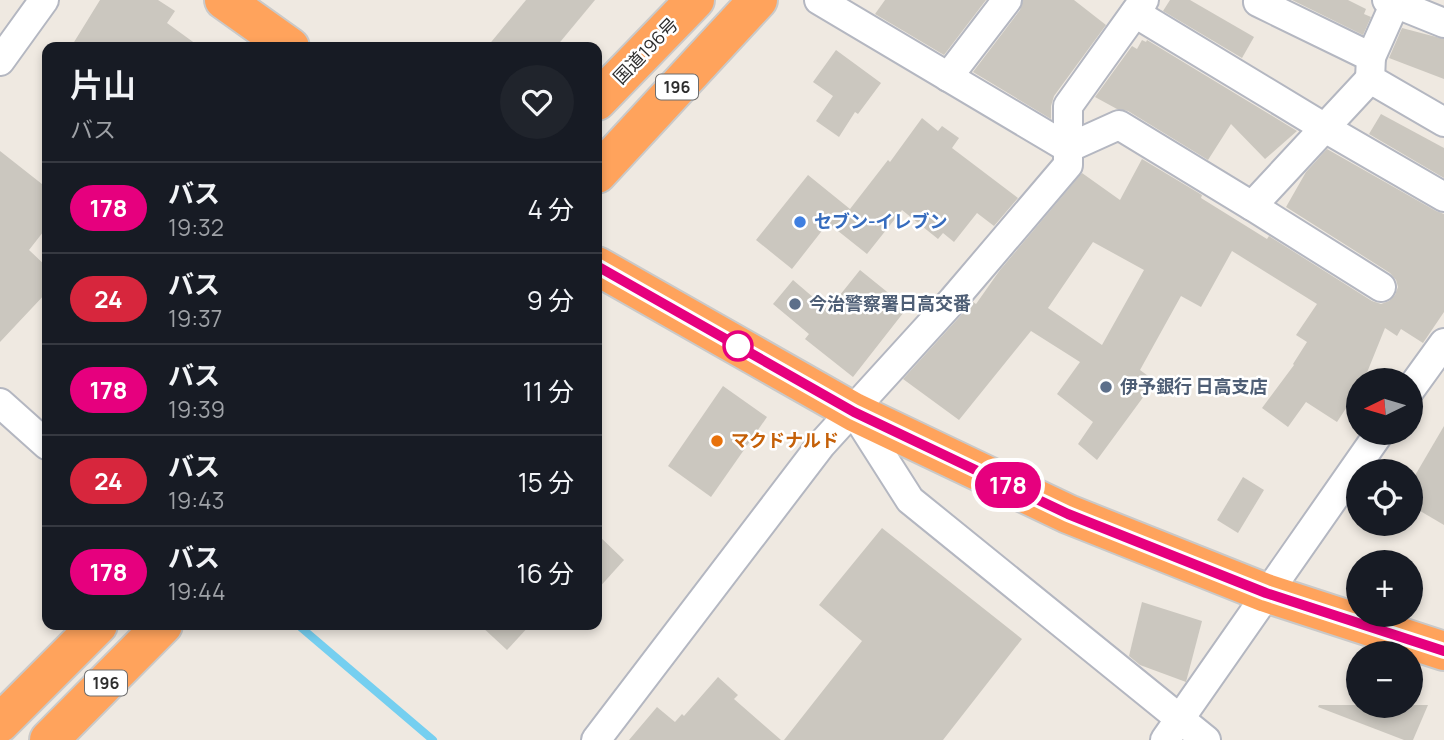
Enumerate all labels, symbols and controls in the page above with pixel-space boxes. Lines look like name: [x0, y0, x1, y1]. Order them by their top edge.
street label: 国道196号: [609, 14, 683, 88]
text: 片山: [70, 62, 136, 107]
button: heart: [500, 65, 574, 139]
road number: 196: [656, 74, 698, 100]
text: バス: [70, 113, 116, 145]
text: バス: [168, 175, 220, 211]
text: 178: [89, 191, 128, 224]
text: 4 分: [527, 191, 574, 227]
place label: セブン-イレブン: [814, 209, 948, 233]
text: 19:32: [168, 211, 224, 243]
marker: セブン-イレブン: [792, 214, 808, 230]
text: バス: [168, 266, 220, 302]
text: 24: [94, 282, 123, 315]
text: 9 分: [527, 282, 574, 318]
place label: 今治警察署日高交番: [809, 291, 971, 315]
marker: 今治警察署日高交番: [787, 296, 803, 312]
text: 19:37: [168, 302, 222, 334]
unlabelled marker: [723, 331, 753, 361]
text: バス: [168, 357, 220, 393]
north arrow: [1346, 368, 1423, 444]
map controls: [1346, 368, 1423, 718]
text: 178: [89, 373, 128, 406]
text: 11 分: [523, 373, 574, 409]
place label: 伊予銀行 日高支店: [1120, 374, 1268, 398]
marker: 伊予銀行 日高支店: [1098, 379, 1114, 395]
text: 19:39: [168, 393, 225, 425]
place label: マクドナルド: [731, 428, 839, 452]
marker: マクドナルド: [709, 433, 725, 449]
text: バス: [168, 448, 220, 484]
button: locate: [1346, 459, 1423, 536]
line badge: 178: [968, 462, 1048, 508]
text: 24: [94, 464, 123, 497]
text: 15 分: [518, 464, 574, 500]
text: 178: [989, 468, 1027, 501]
text: 19:43: [168, 484, 224, 516]
text: バス: [168, 539, 220, 575]
button: +: [1346, 550, 1423, 627]
text: 178: [89, 555, 128, 588]
text: 16 分: [517, 555, 574, 591]
text: 19:44: [168, 575, 225, 607]
button: −: [1346, 641, 1423, 718]
road number: 196: [85, 670, 127, 696]

